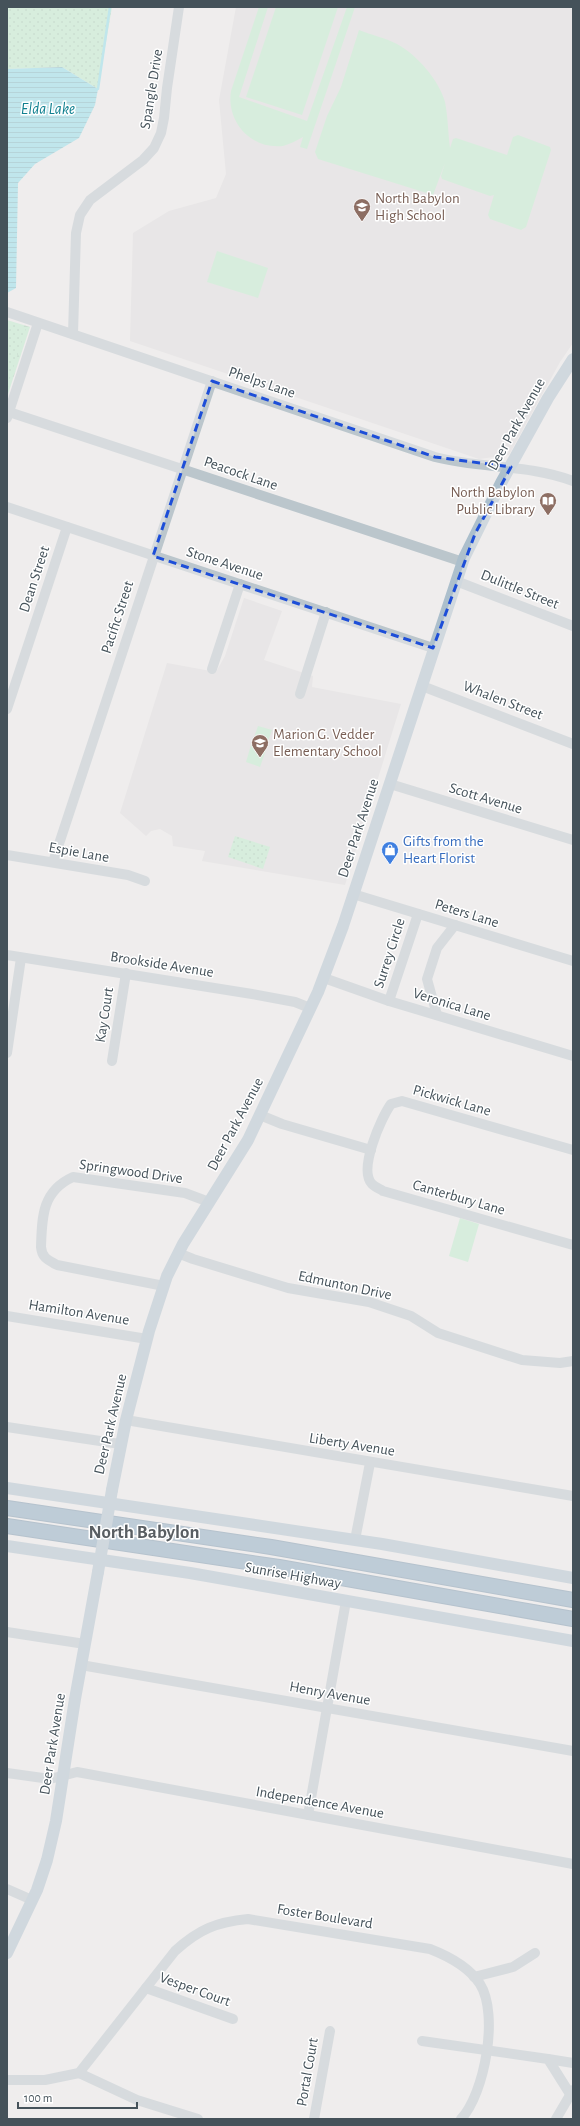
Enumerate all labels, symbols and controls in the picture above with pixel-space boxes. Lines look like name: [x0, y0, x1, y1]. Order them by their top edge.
street label: Spangle Drive: [138, 48, 165, 130]
water label: Elda Lake: [21, 101, 75, 117]
place label: North Babylon High School: [375, 191, 460, 223]
school or university icon: North Babylon High School: [352, 197, 372, 222]
street label: Phelps Lane: [227, 364, 297, 401]
street label: Deer Park Avenue: [485, 376, 548, 473]
street label: Peacock Lane: [202, 454, 280, 493]
place label: North Babylon Public Library: [450, 485, 536, 517]
library icon: North Babylon Public Library: [538, 491, 558, 516]
street label: Dean Street: [17, 544, 52, 614]
street label: Stone Avenue: [185, 544, 265, 583]
street label: Dulittle Street: [479, 567, 561, 612]
street label: Pacific Street: [99, 579, 136, 655]
street label: Whalen Street: [461, 678, 545, 723]
place label: Marion G. Vedder Elementary School: [273, 727, 382, 759]
school or university icon: Marion G. Vedder Elementary School: [250, 733, 270, 758]
street label: Deer Park Avenue: [335, 777, 382, 879]
street label: Scott Avenue: [447, 780, 524, 817]
place label: Gifts from the Heart Florist: [403, 834, 484, 866]
street label: Espie Lane: [48, 840, 110, 865]
shop icon: Gifts from the Heart Florist: [380, 840, 400, 865]
street label: Peters Lane: [433, 897, 501, 930]
street label: Surrey Circle: [371, 916, 408, 990]
street label: Brookside Avenue: [109, 949, 215, 980]
street label: Veronica Lane: [411, 985, 493, 1023]
street label: Kay Court: [93, 986, 116, 1044]
street label: Deer Park Avenue: [205, 1075, 266, 1173]
street label: Pickwick Lane: [411, 1082, 493, 1119]
street label: Springwood Drive: [78, 1157, 184, 1186]
street label: Canterbury Lane: [411, 1177, 507, 1218]
street label: Edmunton Drive: [297, 1268, 393, 1303]
street label: Hamilton Avenue: [27, 1297, 130, 1328]
street label: Deer Park Avenue: [92, 1372, 129, 1476]
street label: Liberty Avenue: [308, 1430, 396, 1459]
district label: North Babylon: [89, 1523, 199, 1542]
street label: Sunrise Highway: [244, 1560, 343, 1591]
street label: Henry Avenue: [288, 1679, 372, 1708]
street label: Deer Park Avenue: [37, 1692, 68, 1796]
street label: Independence Avenue: [255, 1784, 385, 1821]
street label: Foster Boulevard: [276, 1902, 374, 1932]
street label: Vesper Court: [157, 1970, 232, 2009]
street label: Portal Court: [294, 2037, 321, 2107]
scale bar: [18, 2084, 137, 2110]
text: 100 m: [24, 2092, 52, 2104]

